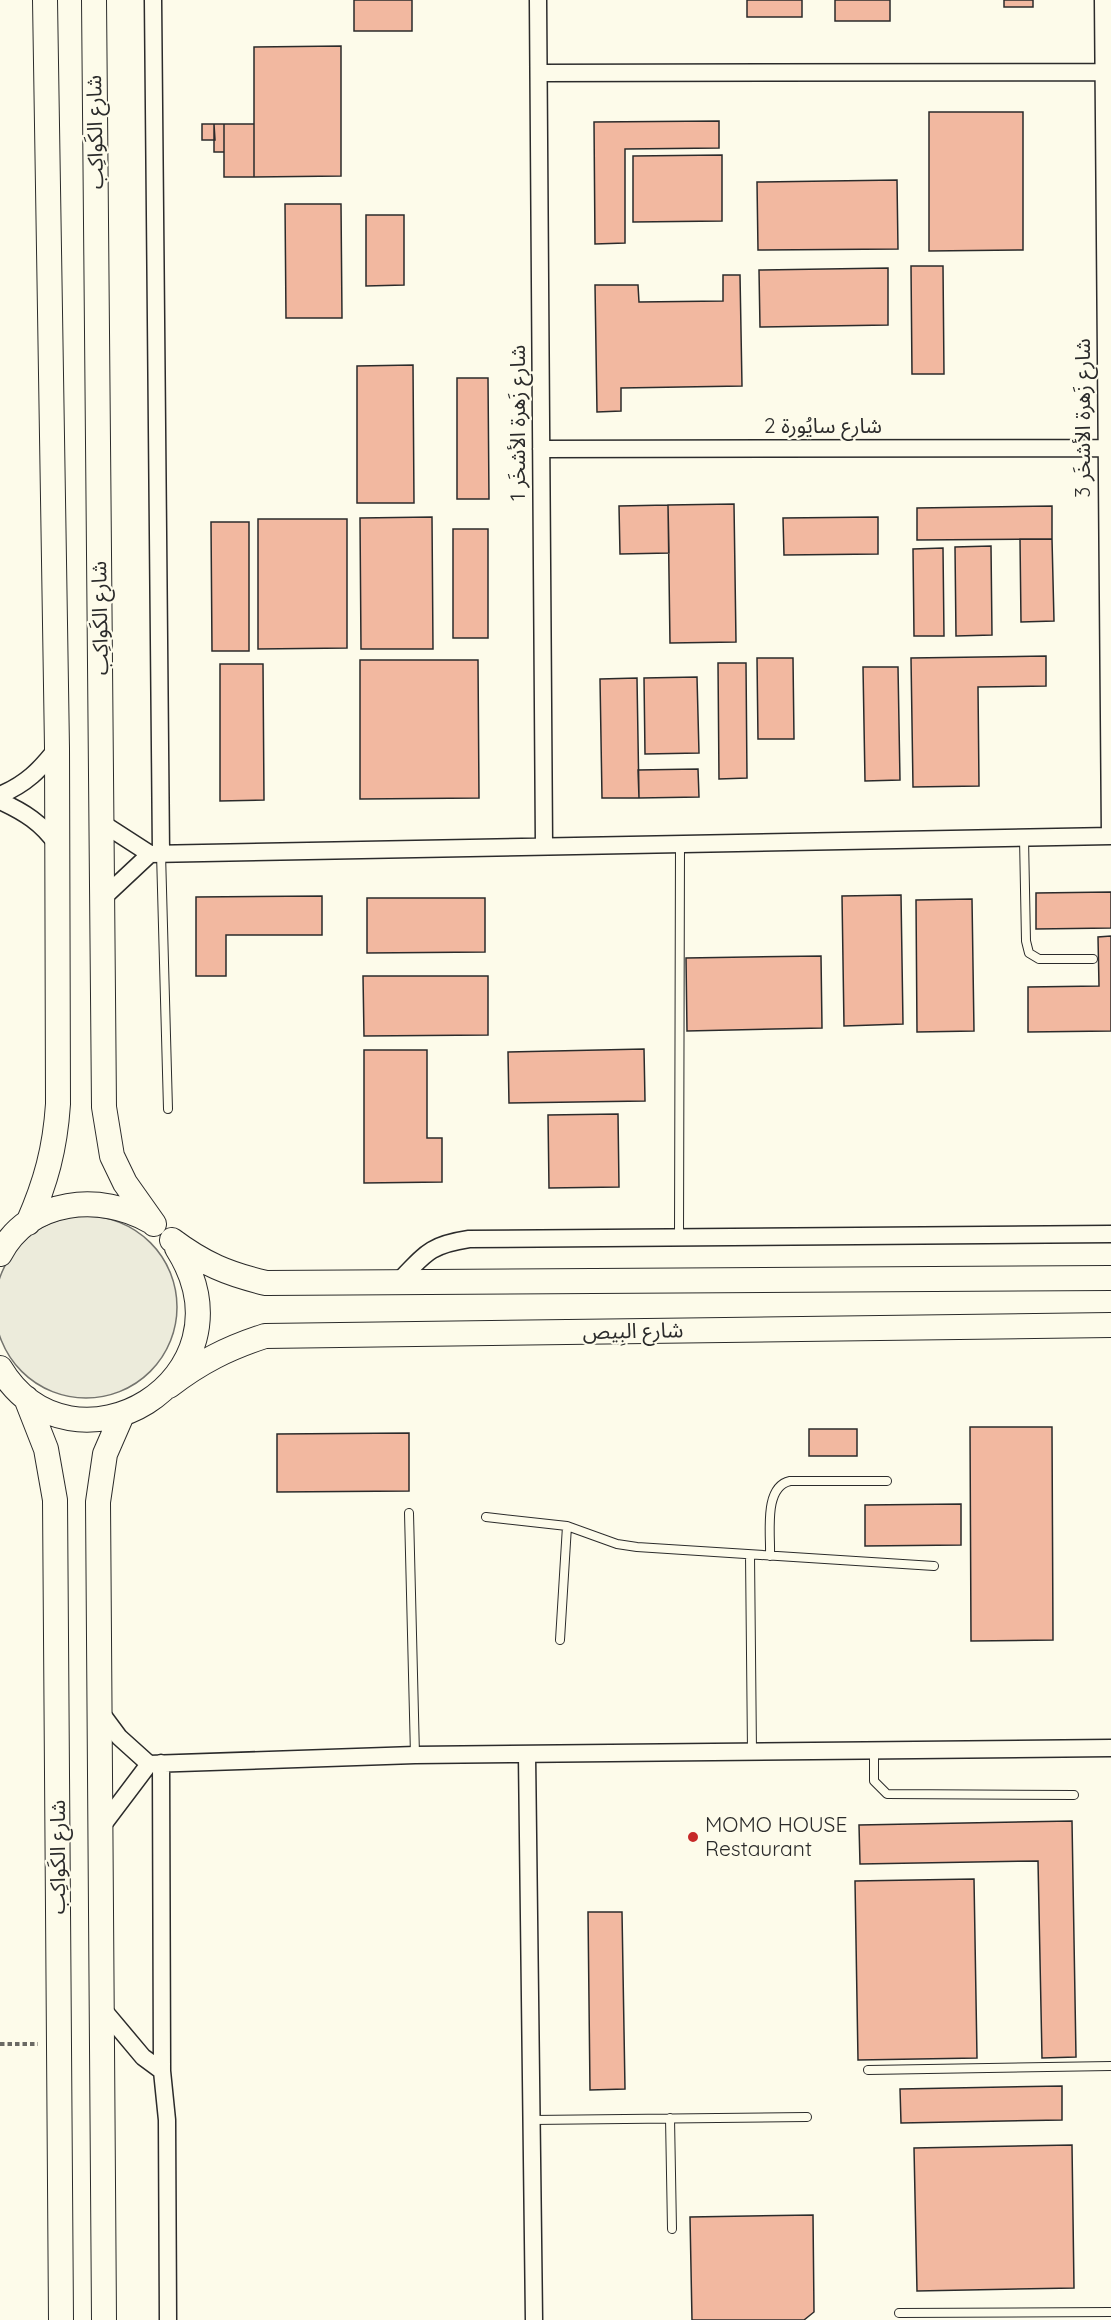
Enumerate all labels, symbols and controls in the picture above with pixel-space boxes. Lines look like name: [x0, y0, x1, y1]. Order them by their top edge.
street label: شارع الكَواكِب: [80, 75, 111, 189]
street label: شارع زَهرة الأشخَر 3: [1069, 338, 1098, 498]
street label: شارع زَهرة الأشخَر 1: [504, 345, 533, 501]
street label: شارع سايُورة 2: [764, 412, 882, 441]
street label: شارع الكَواكِب: [85, 561, 116, 675]
street label: شارع البِيص: [582, 1316, 684, 1347]
street label: شارع الكَواكِب: [44, 1800, 73, 1914]
place label: MOMO HOUSE Restaurant: [705, 1811, 847, 1861]
marker: MOMO HOUSE Restaurant: [686, 1830, 700, 1844]

